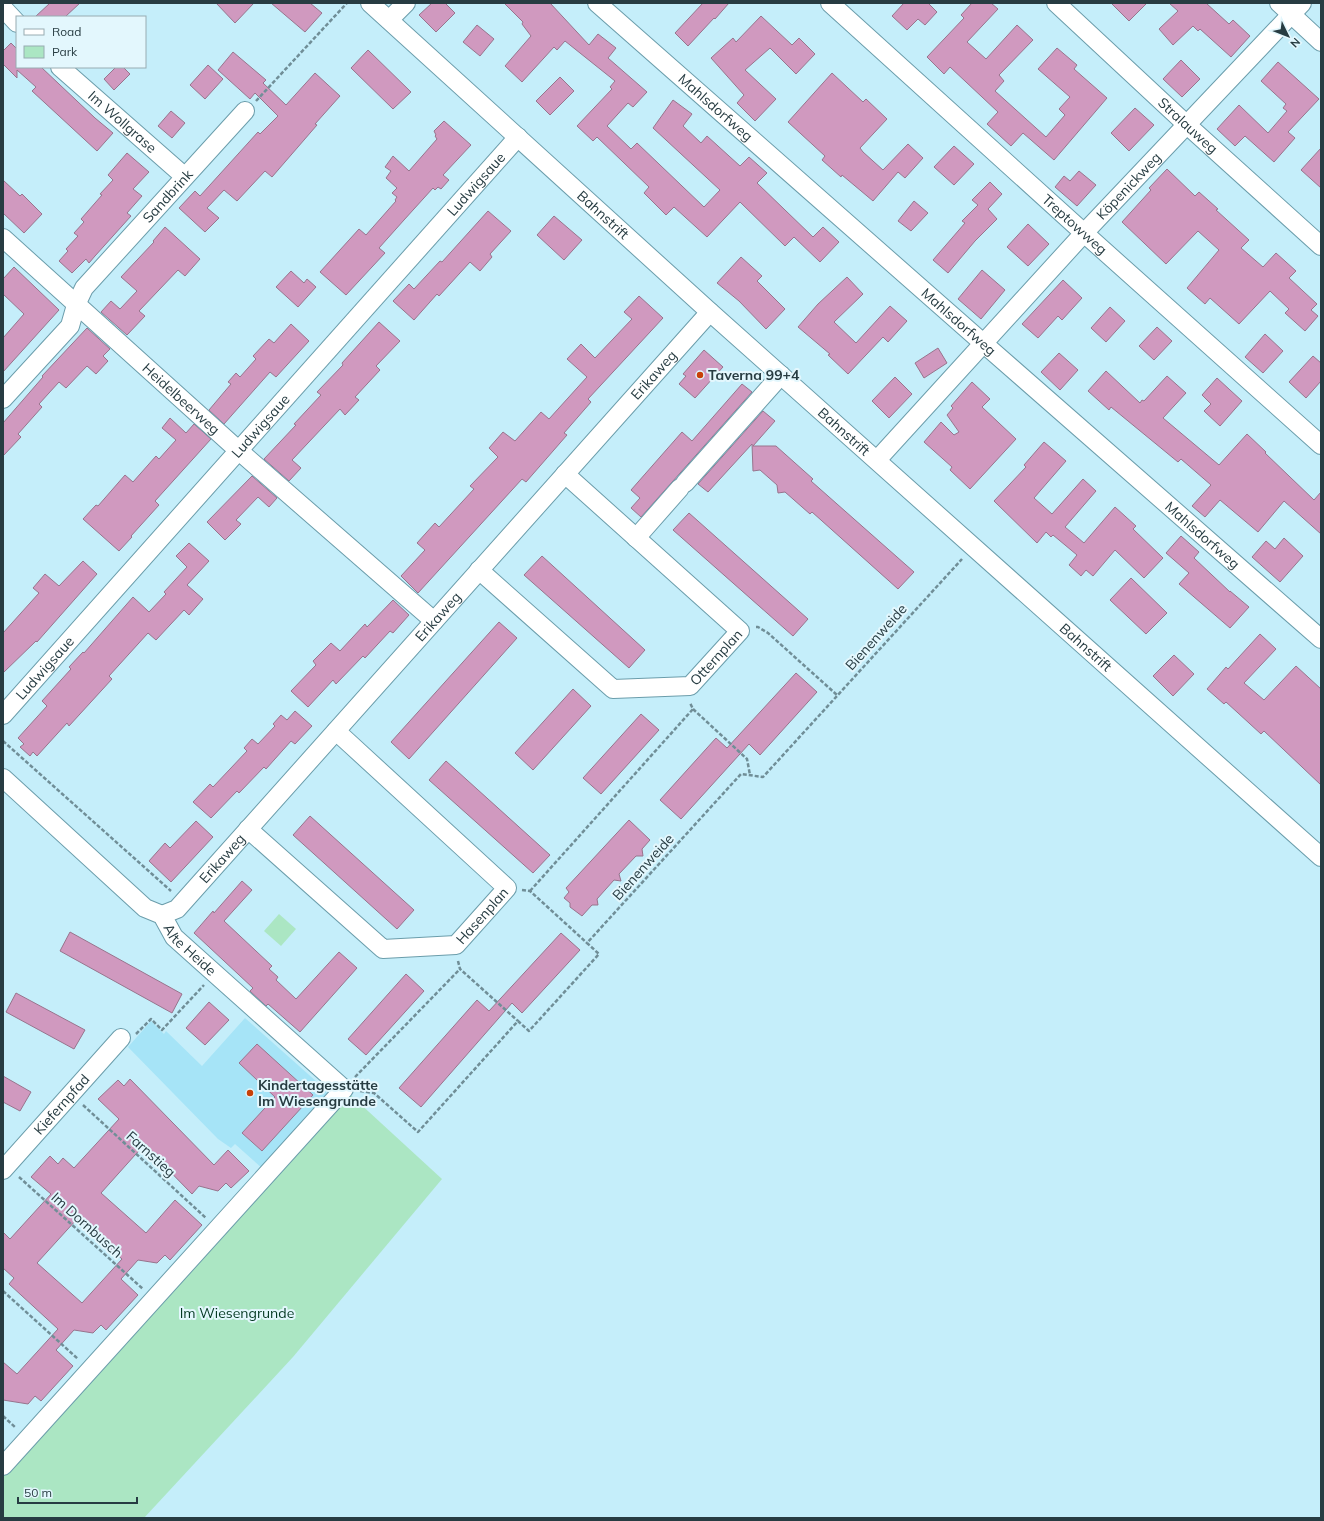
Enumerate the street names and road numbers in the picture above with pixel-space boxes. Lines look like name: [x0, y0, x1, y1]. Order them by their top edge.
street label: Mahlsdorfweg: [674, 70, 757, 145]
street label: Im Wollgrase: [84, 87, 160, 157]
street label: Stralauweg: [1154, 93, 1222, 157]
street label: Köpenickweg: [1092, 148, 1165, 224]
street label: Ludwigsaue: [443, 149, 509, 220]
street label: Sandbrink: [139, 165, 197, 227]
street label: Bahnstrift: [573, 187, 633, 243]
street label: Treptowweg: [1038, 190, 1111, 258]
street label: Mahlsdorfweg: [918, 284, 1000, 359]
street label: Erikaweg: [627, 347, 681, 403]
street label: Heidelbeerweg: [139, 359, 224, 438]
street label: Ludwigsaue: [227, 391, 293, 462]
street label: Bahnstrift: [814, 404, 874, 460]
street label: Mahlsdorfweg: [1161, 498, 1244, 573]
street label: Erikaweg: [411, 588, 465, 645]
street label: Bienenweide: [841, 600, 911, 674]
street label: Bahnstrift: [1056, 619, 1116, 675]
street label: Otternplan: [686, 626, 746, 689]
street label: Ludwigsaue: [12, 632, 78, 703]
street label: Erikaweg: [195, 830, 249, 887]
street label: Bienenweide: [608, 830, 678, 904]
street label: Hasenplan: [452, 884, 512, 948]
street label: Alte Heide: [160, 921, 220, 980]
street label: Kiefernpfad: [30, 1070, 93, 1138]
street label: Farnstieg: [123, 1127, 179, 1181]
street label: Im Dornbusch: [48, 1188, 126, 1262]

